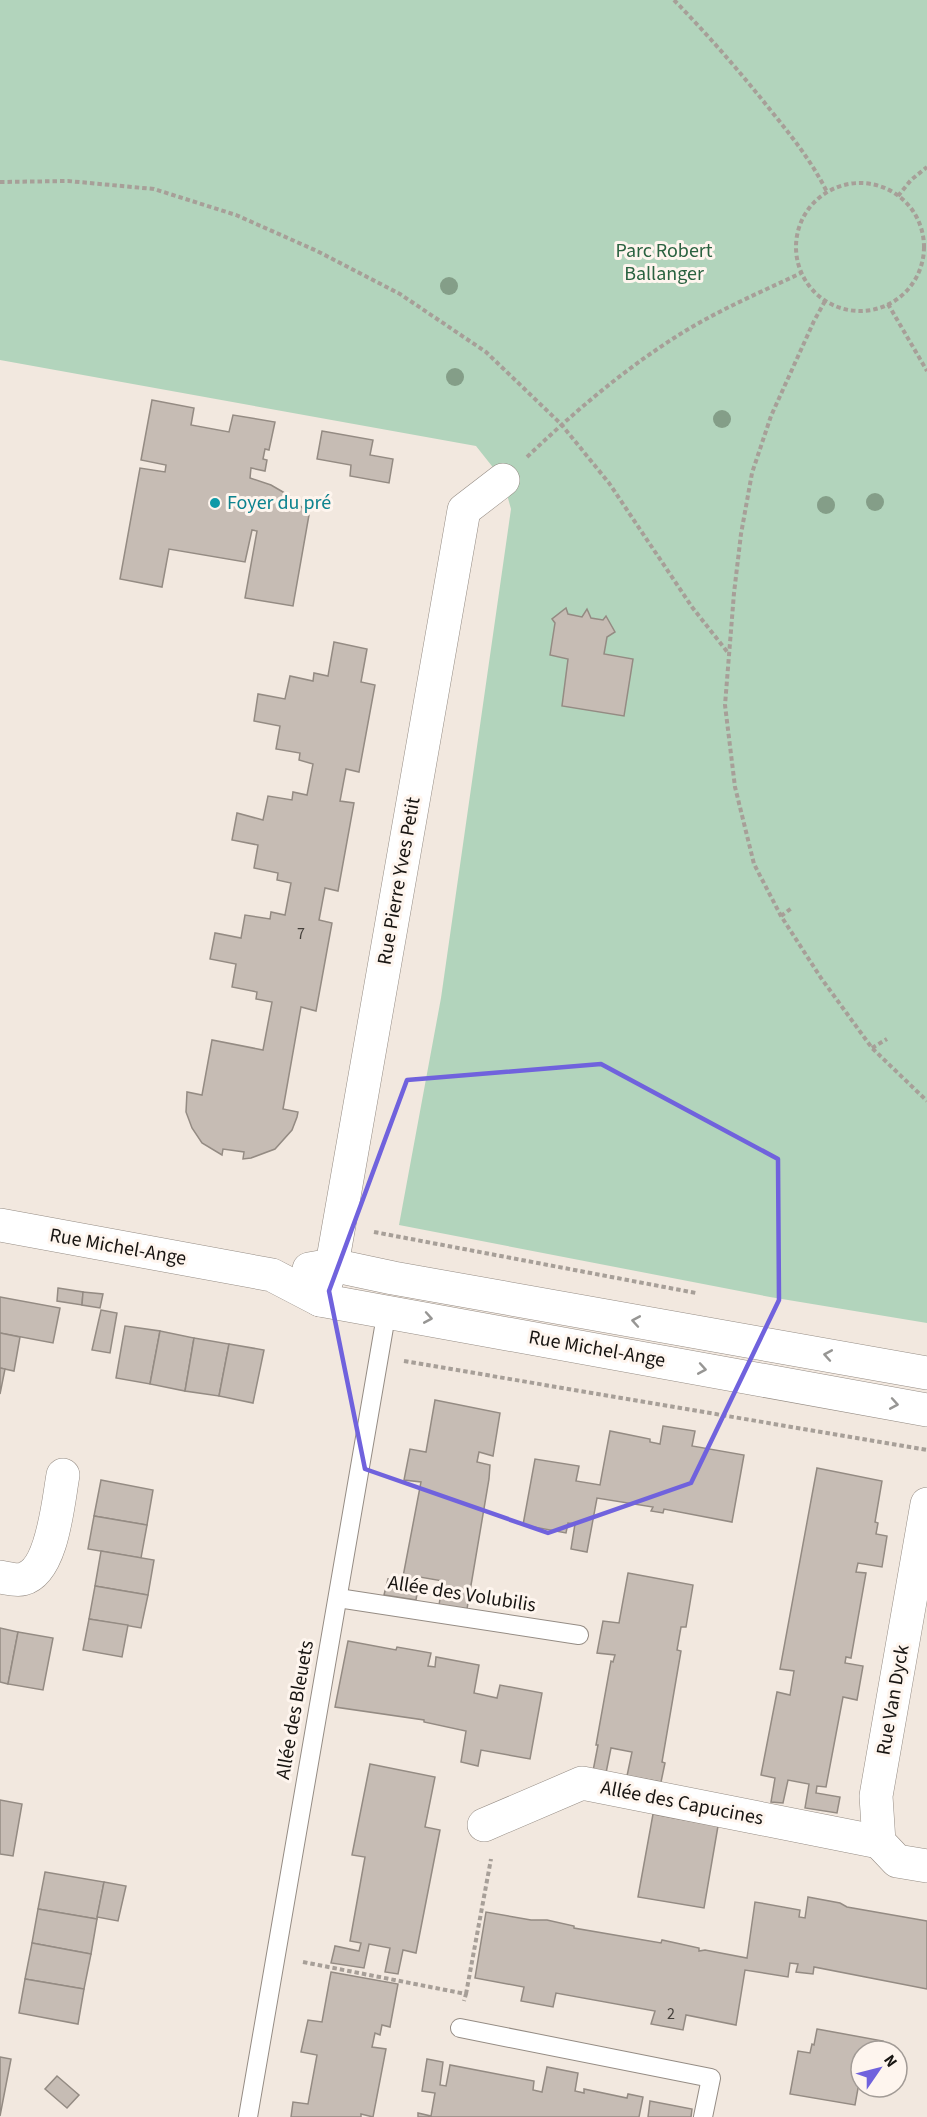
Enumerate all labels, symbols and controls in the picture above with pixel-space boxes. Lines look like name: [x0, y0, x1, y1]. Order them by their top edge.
park label: Parc Robert Ballanger: [615, 237, 713, 288]
place label: Foyer du pré: [227, 489, 331, 517]
marker: Foyer du pré: [208, 496, 222, 510]
street label: Rue Pierre Yves Petit: [370, 795, 428, 967]
house number: 7: [297, 923, 305, 945]
street label: Rue Michel-Ange: [47, 1221, 189, 1273]
one-way arrow: [423, 1311, 433, 1324]
one-way arrow: [631, 1316, 641, 1328]
street label: Rue Michel-Ange: [526, 1323, 668, 1375]
one-way arrow: [823, 1349, 833, 1362]
one-way arrow: [697, 1362, 707, 1375]
one-way arrow: [889, 1397, 899, 1410]
street label: Allée des Volubilis: [386, 1568, 538, 1620]
street label: Allée des Bleuets: [269, 1638, 321, 1782]
street label: Rue Van Dyck: [870, 1642, 916, 1757]
street label: Allée des Capucines: [598, 1774, 766, 1832]
house number: 2: [667, 2003, 675, 2025]
north arrow: [849, 2039, 909, 2099]
text: N: [878, 2050, 903, 2072]

